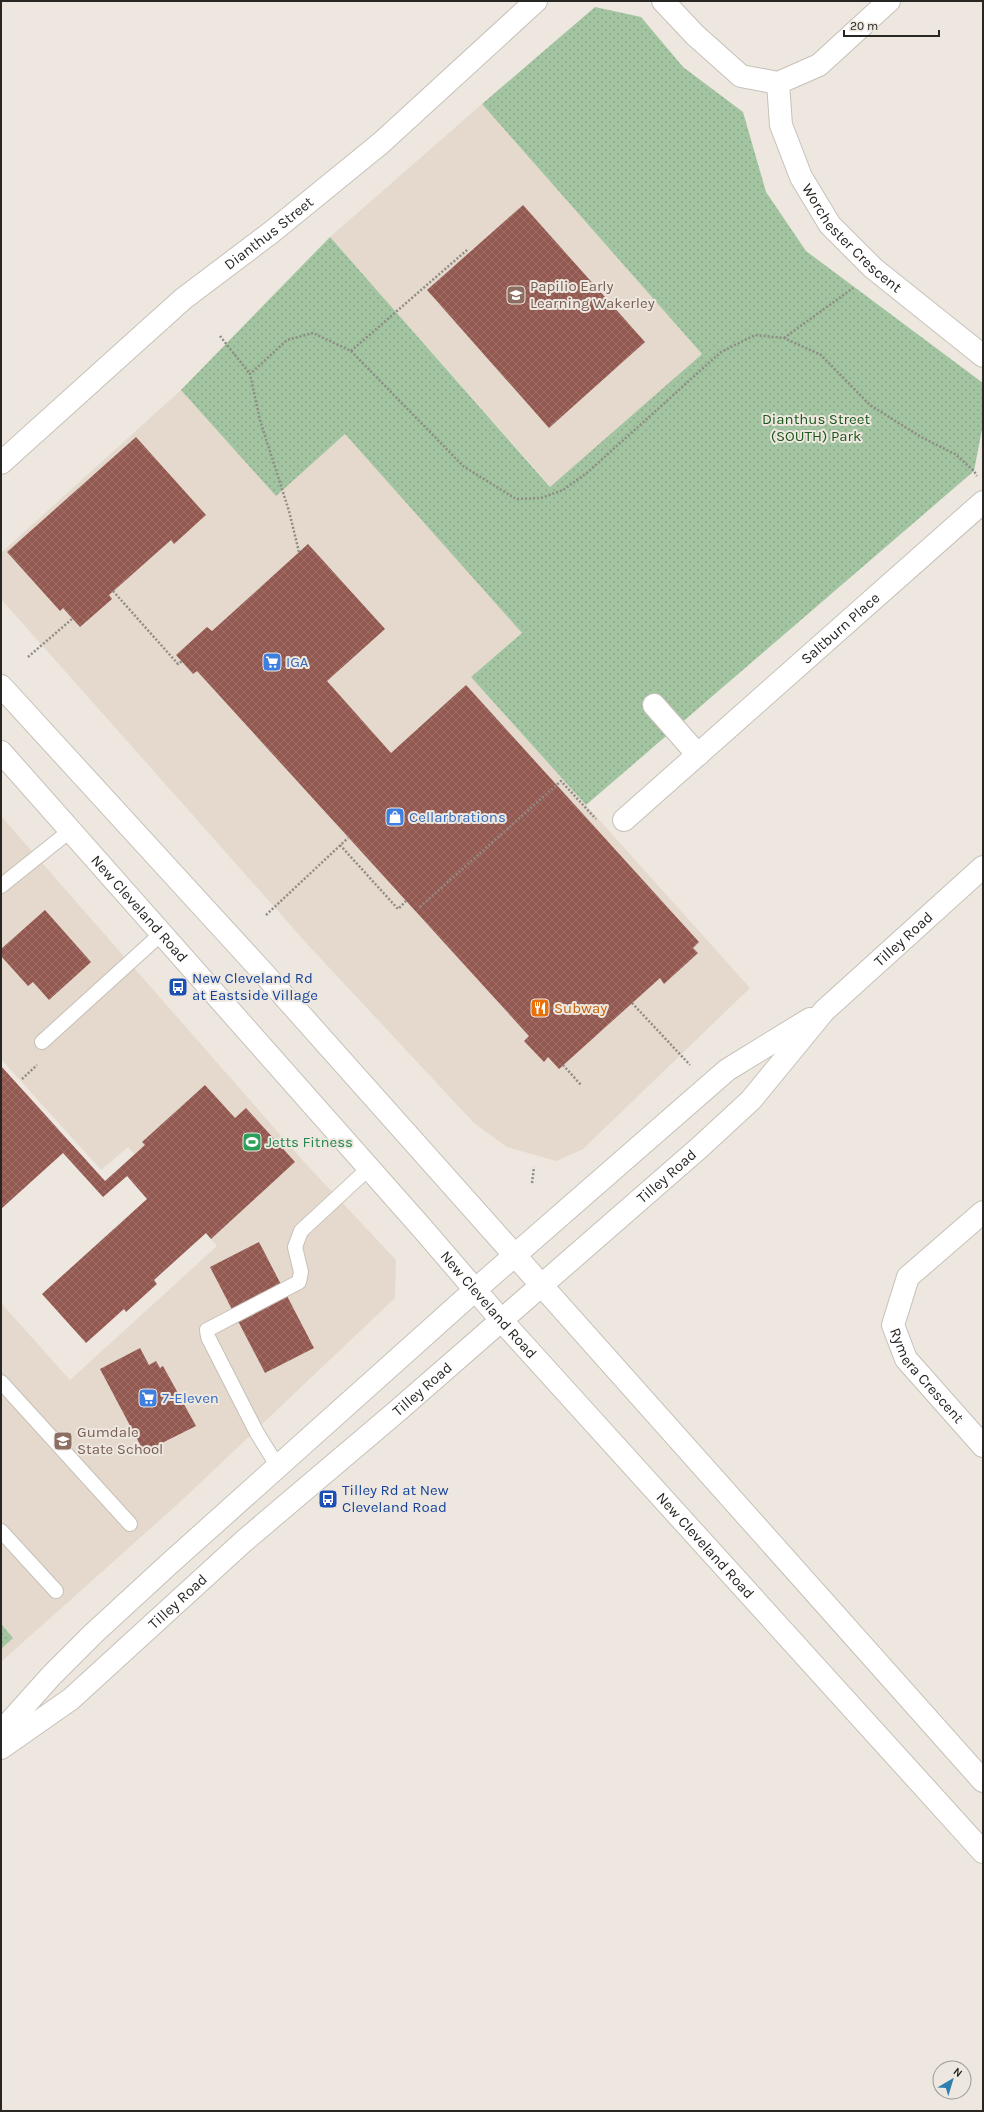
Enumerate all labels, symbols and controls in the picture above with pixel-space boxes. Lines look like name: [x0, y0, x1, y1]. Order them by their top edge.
scale bar: [844, 12, 939, 38]
text: 20 m: [850, 19, 878, 33]
street label: Worchester Crescent: [798, 180, 906, 297]
street label: Dianthus Street: [221, 193, 317, 274]
place label: Papilio Early Learning Wakerley: [530, 277, 655, 312]
school or university icon: Papilio Early Learning Wakerley: [505, 284, 527, 306]
park label: Dianthus Street (SOUTH) Park: [762, 410, 870, 445]
street label: Saltburn Place: [797, 589, 884, 668]
supermarket icon: IGA: [261, 651, 283, 673]
place label: IGA: [286, 653, 309, 671]
shop icon: Cellarbrations: [384, 806, 406, 828]
place label: Cellarbrations: [409, 808, 506, 826]
street label: New Cleveland Road: [87, 851, 192, 966]
street label: Tilley Road: [870, 908, 937, 970]
place label: New Cleveland Rd at Eastside Village: [192, 969, 318, 1004]
bus stop icon: New Cleveland Rd at Eastside Village: [167, 976, 189, 998]
restaurant icon: Subway: [529, 997, 551, 1019]
place label: Subway: [554, 999, 607, 1017]
sports icon: Jetts Fitness: [241, 1131, 263, 1153]
place label: Jetts Fitness: [266, 1133, 353, 1151]
street label: Tilley Road: [633, 1145, 700, 1207]
street label: New Cleveland Road: [437, 1247, 541, 1362]
street label: Rymera Crescent: [886, 1325, 968, 1427]
street label: Tilley Road: [389, 1358, 456, 1420]
supermarket icon: 7-Eleven: [137, 1387, 159, 1409]
place label: 7-Eleven: [162, 1389, 219, 1407]
place label: Gumdale State School: [77, 1423, 163, 1458]
school or university icon: Gumdale State School: [52, 1430, 74, 1452]
place label: Tilley Rd at New Cleveland Road: [342, 1481, 449, 1516]
bus stop icon: Tilley Rd at New Cleveland Road: [317, 1488, 339, 1510]
street label: New Cleveland Road: [653, 1489, 758, 1602]
street label: Tilley Road: [145, 1570, 211, 1633]
north arrow: [932, 2060, 972, 2100]
text: N: [951, 2065, 965, 2080]

